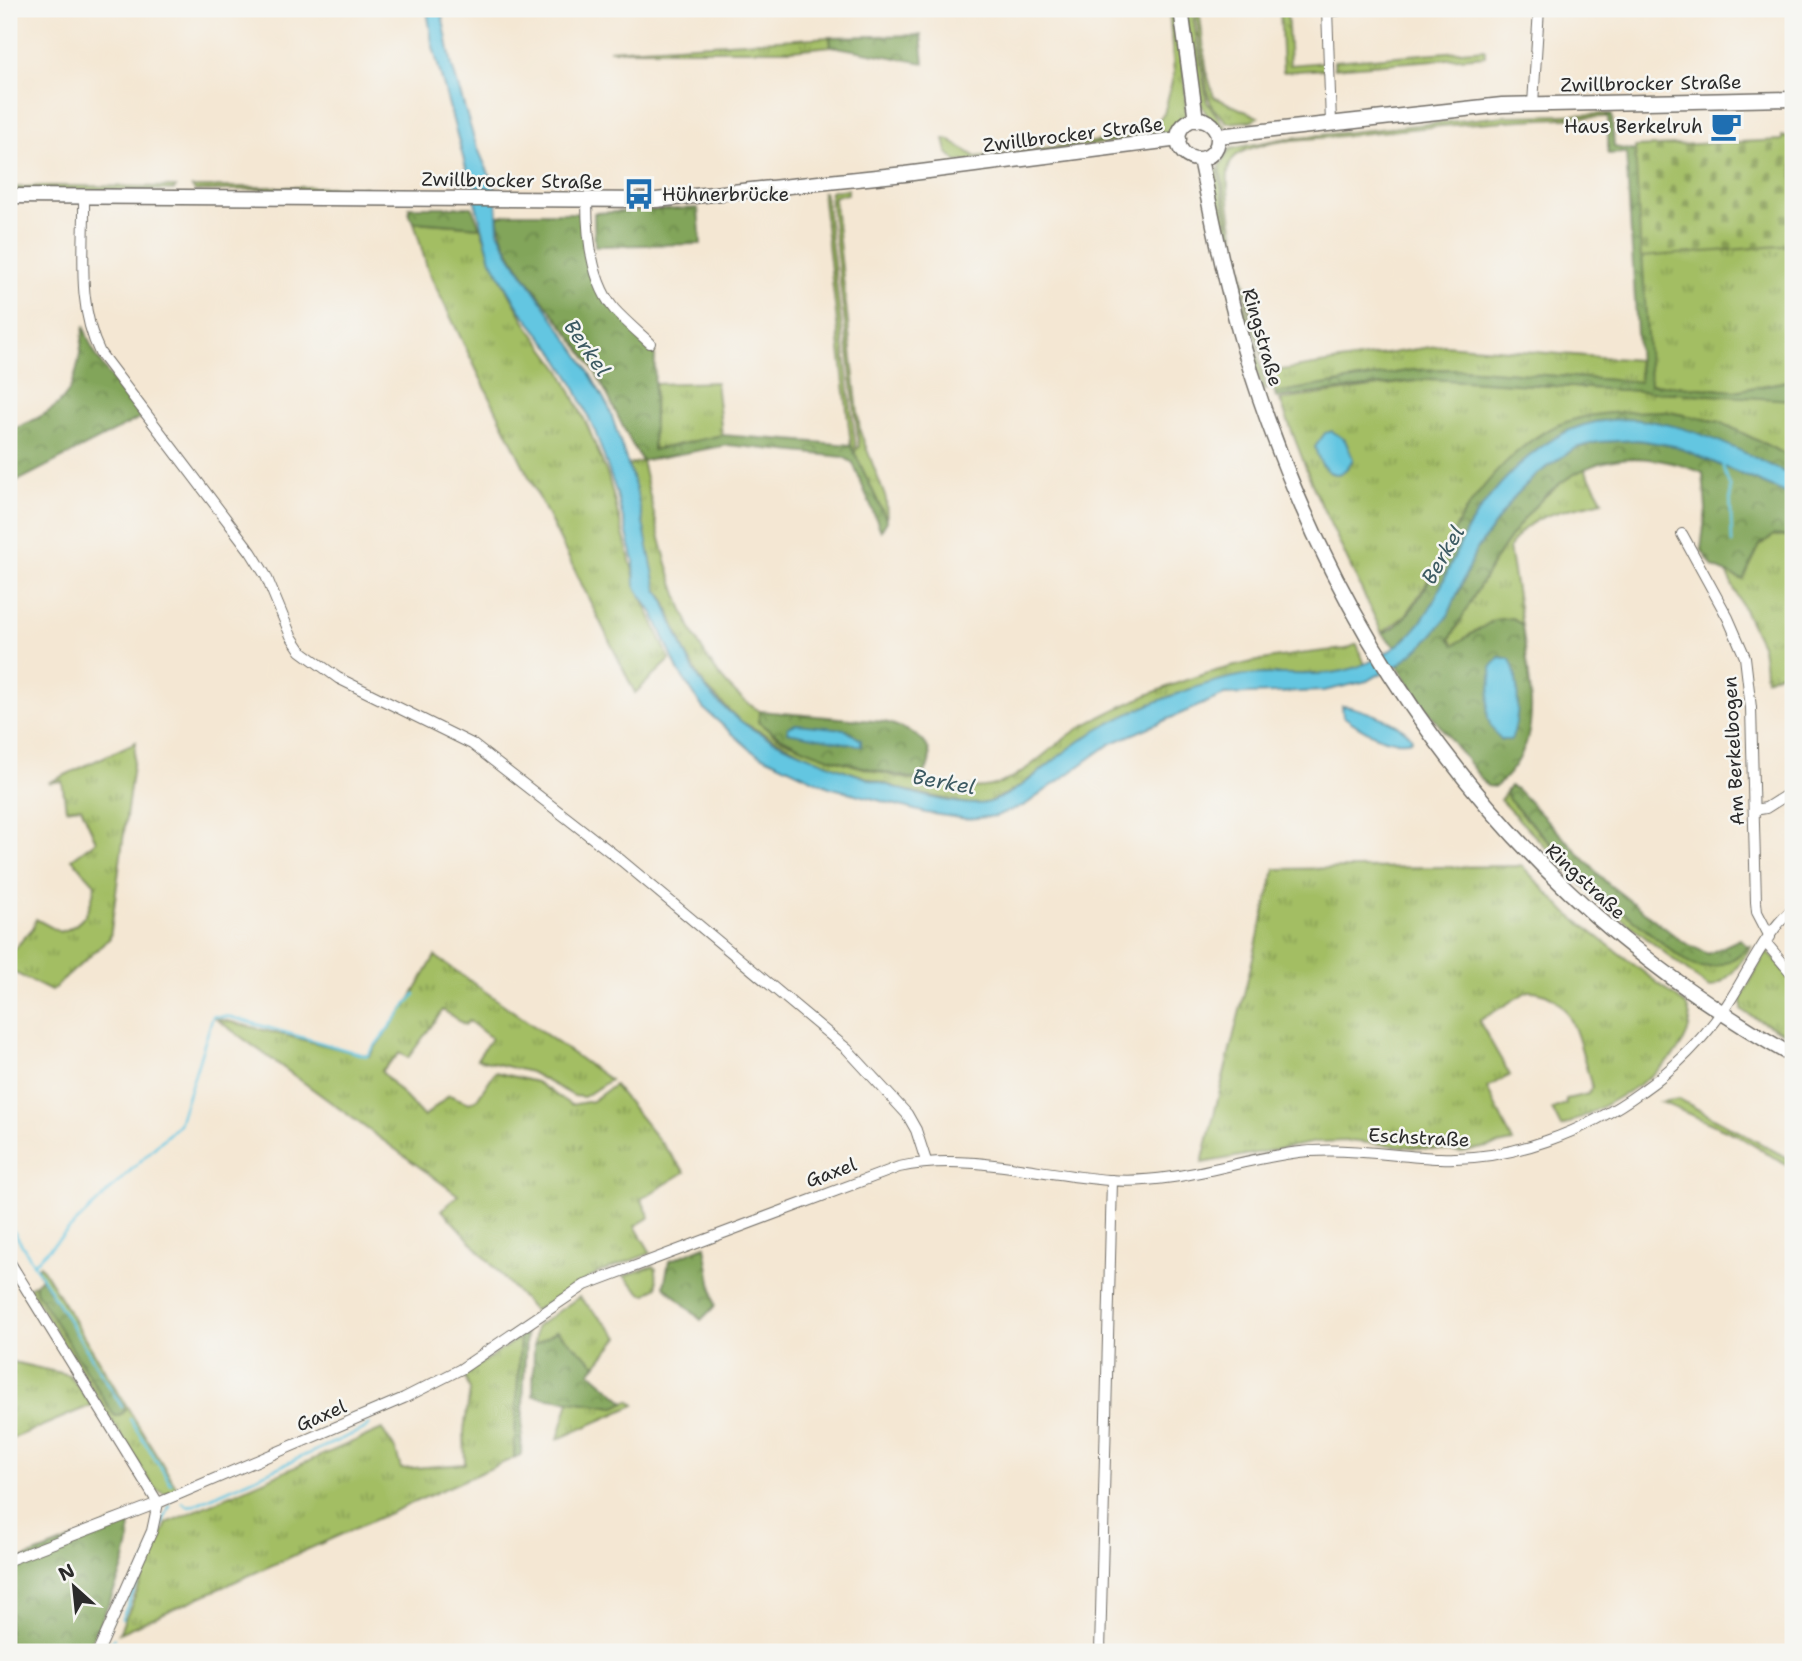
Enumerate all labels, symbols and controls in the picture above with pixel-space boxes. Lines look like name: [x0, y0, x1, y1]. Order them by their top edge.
street label: Zwillbrocker Straße: [1560, 69, 1742, 98]
cafe icon: Haus Berkelruh: [1709, 109, 1743, 143]
street label: Zwillbrocker Straße: [982, 111, 1165, 158]
place label: Haus Berkelruh: [1564, 114, 1703, 139]
street label: Zwillbrocker Straße: [421, 166, 603, 195]
bus stop icon: Hühnerbrücke: [622, 177, 656, 211]
place label: Hühnerbrücke: [662, 182, 789, 207]
street label: Ringstraße: [1237, 285, 1288, 389]
water label: Berkel: [557, 314, 617, 382]
water label: Berkel: [1415, 520, 1471, 590]
street label: Am Berkelbogen: [1717, 676, 1750, 826]
water label: Berkel: [910, 763, 978, 801]
street label: Ringstraße: [1540, 838, 1631, 925]
street label: Eschstraße: [1368, 1122, 1470, 1153]
street label: Gaxel: [802, 1152, 860, 1193]
street label: Gaxel: [292, 1394, 350, 1437]
north arrow: [38, 1552, 108, 1622]
text: N: [54, 1558, 79, 1587]

